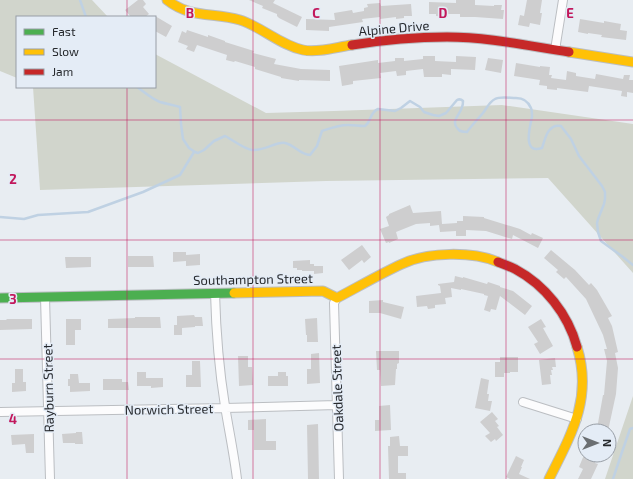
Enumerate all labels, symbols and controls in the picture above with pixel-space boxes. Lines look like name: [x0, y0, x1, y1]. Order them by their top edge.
text: B: [186, 5, 194, 21]
text: C: [312, 5, 320, 21]
text: D: [439, 5, 448, 21]
text: E: [566, 5, 574, 21]
legend: [16, 16, 156, 88]
street label: Alpine Drive: [358, 17, 430, 39]
text: Fast: [52, 24, 76, 38]
text: Slow: [52, 44, 79, 58]
text: Jam: [52, 64, 73, 78]
text: 2: [9, 171, 17, 187]
street label: Southampton Street: [193, 270, 313, 288]
text: 3: [9, 291, 17, 307]
street label: Rayburn Street: [39, 343, 57, 432]
street label: Oakdale Street: [327, 344, 347, 432]
street label: Norwich Street: [125, 400, 213, 418]
text: 4: [9, 411, 17, 427]
north arrow: [577, 423, 617, 463]
text: N: [601, 439, 614, 447]

